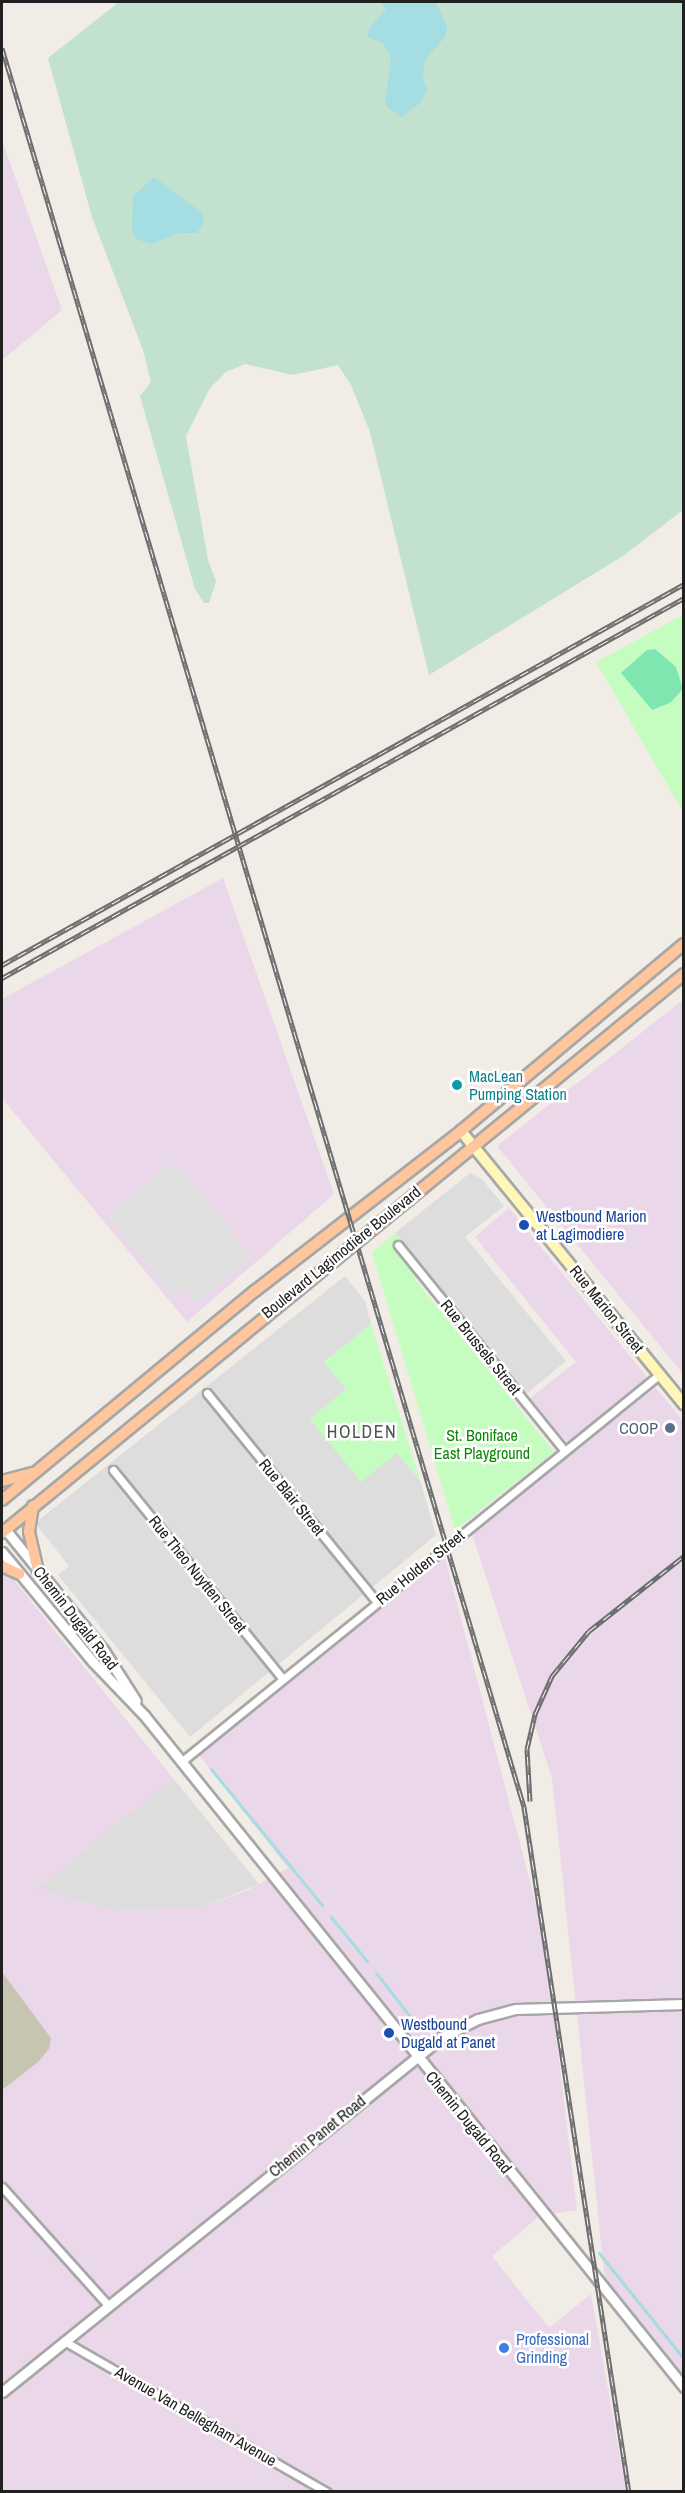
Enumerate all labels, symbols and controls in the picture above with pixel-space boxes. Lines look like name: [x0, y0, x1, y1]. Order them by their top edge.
place label: MacLean Pumping Station: [469, 1066, 567, 1104]
marker: MacLean Pumping Station: [450, 1078, 464, 1092]
street label: Boulevard Lagimodière Boulevard: [258, 1182, 424, 1322]
place label: Westbound Marion at Lagimodiere: [536, 1206, 647, 1244]
marker: Westbound Marion at Lagimodiere: [517, 1218, 531, 1232]
street label: Rue Marion Street: [566, 1261, 648, 1357]
street label: Rue Brussels Street: [437, 1296, 525, 1398]
place label: COOP: [619, 1418, 658, 1438]
district label: HOLDEN: [327, 1421, 397, 1443]
marker: COOP: [663, 1421, 677, 1435]
park label: St. Boniface East Playground: [434, 1425, 530, 1463]
street label: Rue Blair Street: [255, 1455, 329, 1539]
street label: Rue Theo Nuytten Street: [145, 1512, 251, 1636]
street label: Rue Holden Street: [372, 1526, 468, 1608]
street label: Chemin Dugald Road: [30, 1562, 122, 1674]
place label: Westbound Dugald at Panet: [401, 2014, 495, 2052]
marker: Westbound Dugald at Panet: [382, 2026, 396, 2040]
street label: Chemin Dugald Road: [422, 2067, 516, 2177]
street label: Chemin Panet Road: [265, 2091, 369, 2181]
place label: Professional Grinding: [516, 2329, 589, 2367]
marker: Professional Grinding: [497, 2341, 511, 2355]
street label: Avenue Van Bellegham Avenue: [112, 2362, 280, 2470]

